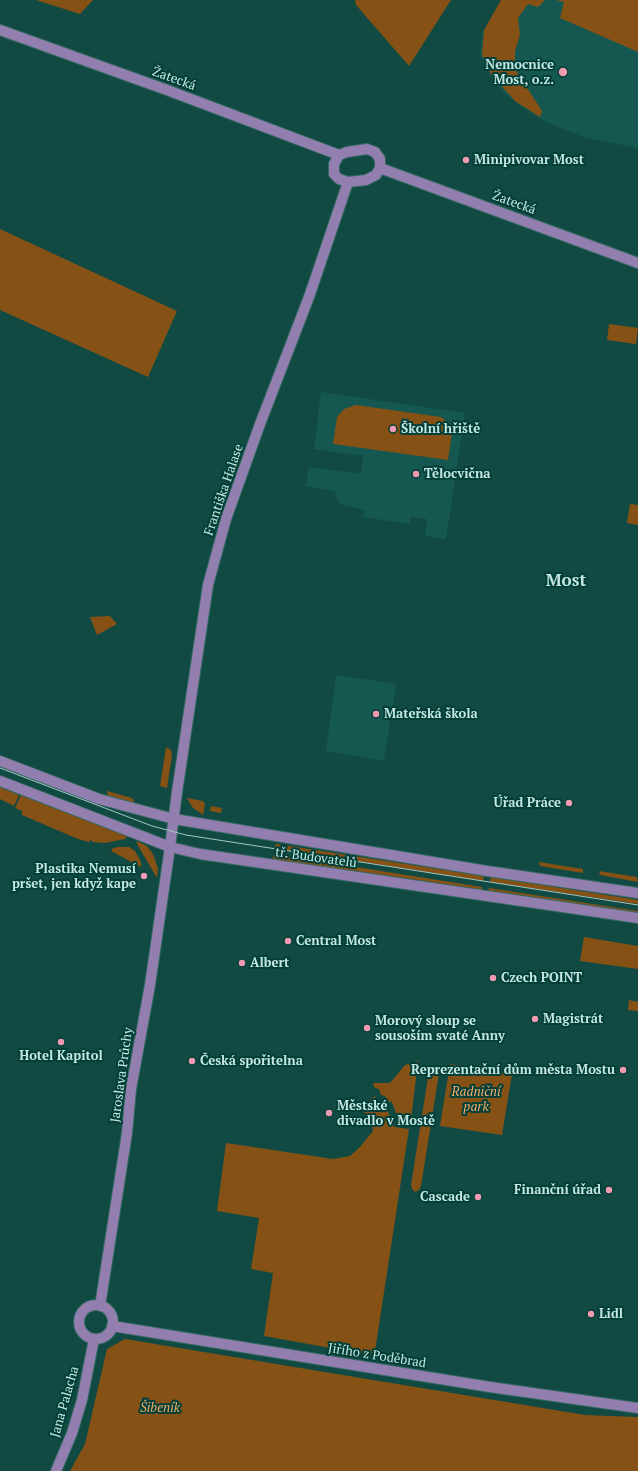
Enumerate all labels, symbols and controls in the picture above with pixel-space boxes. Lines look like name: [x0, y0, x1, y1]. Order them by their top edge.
place label: Nemocnice Most, o.z.: [485, 57, 554, 88]
street label: Žatecká: [150, 64, 198, 94]
marker: Nemocnice Most, o.z.: [557, 66, 569, 78]
place label: Minipivovar Most: [474, 152, 584, 168]
marker: Minipivovar Most: [461, 155, 471, 165]
street label: Žatecká: [490, 188, 538, 218]
place label: Školní hřiště: [401, 421, 480, 437]
marker: Školní hřiště: [388, 424, 398, 434]
street label: Františka Halase: [201, 442, 247, 538]
place label: Tělocvična: [424, 466, 490, 482]
marker: Tělocvična: [411, 469, 421, 479]
district label: Most: [546, 571, 586, 591]
place label: Mateřská škola: [384, 706, 478, 722]
marker: Mateřská škola: [371, 709, 381, 719]
place label: Úřad Práce: [493, 795, 561, 811]
marker: Úřad Práce: [564, 798, 574, 808]
street label: tř. Budovatelů: [274, 845, 358, 871]
place label: Plastika Nemusí pršet, jen když kape: [12, 861, 136, 892]
marker: Plastika Nemusí pršet, jen když kape: [139, 871, 149, 881]
place label: Central Most: [296, 933, 376, 949]
marker: Central Most: [283, 936, 293, 946]
place label: Albert: [250, 955, 289, 971]
marker: Albert: [237, 958, 247, 968]
place label: Czech POINT: [501, 970, 582, 986]
marker: Czech POINT: [488, 973, 498, 983]
place label: Magistrát: [543, 1011, 603, 1027]
place label: Morový sloup se sousoším svaté Anny: [375, 1013, 505, 1044]
marker: Magistrát: [530, 1014, 540, 1024]
marker: Morový sloup se sousoším svaté Anny: [362, 1023, 372, 1033]
street label: Jaroslava Průchy: [108, 1026, 136, 1124]
marker: Hotel Kapitol: [56, 1037, 66, 1047]
place label: Hotel Kapitol: [19, 1048, 103, 1064]
place label: Česká spořitelna: [200, 1053, 303, 1069]
marker: Česká spořitelna: [187, 1056, 197, 1066]
place label: Reprezentační dům města Mostu: [411, 1062, 615, 1078]
marker: Reprezentační dům města Mostu: [618, 1065, 628, 1075]
park label: Radniční park: [451, 1084, 501, 1115]
place label: Městské divadlo v Mostě: [337, 1098, 435, 1129]
marker: Městské divadlo v Mostě: [324, 1108, 334, 1118]
place label: Finanční úřad: [514, 1182, 601, 1198]
marker: Finanční úřad: [604, 1185, 614, 1195]
place label: Cascade: [420, 1189, 470, 1205]
marker: Cascade: [473, 1192, 483, 1202]
place label: Lidl: [599, 1306, 623, 1322]
marker: Lidl: [586, 1309, 596, 1319]
street label: Jiřího z Poděbrad: [327, 1341, 427, 1371]
street label: Jana Palacha: [47, 1365, 83, 1439]
park label: Šibeník: [140, 1400, 180, 1416]

